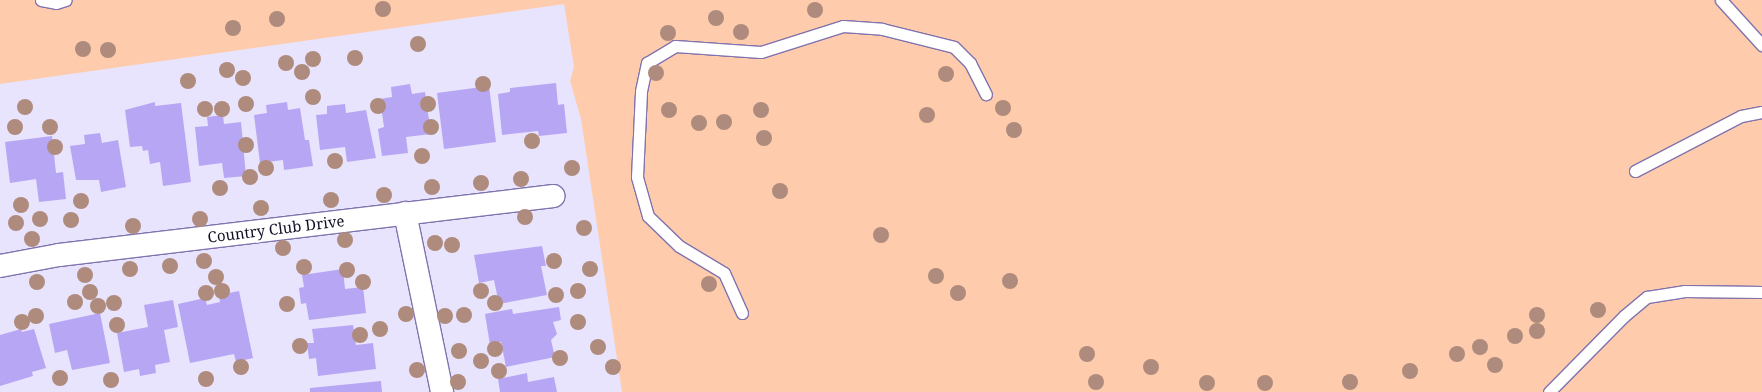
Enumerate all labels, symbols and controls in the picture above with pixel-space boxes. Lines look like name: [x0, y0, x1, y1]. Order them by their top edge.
street label: Country Club Drive: [207, 212, 345, 246]

